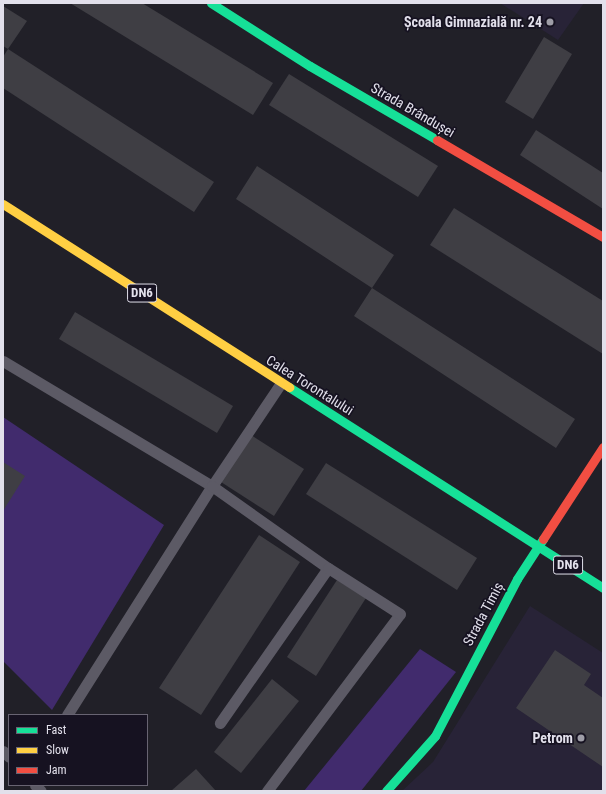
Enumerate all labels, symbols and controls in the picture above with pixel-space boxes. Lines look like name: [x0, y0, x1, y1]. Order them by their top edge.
place label: Școala Gimnazială nr. 24: [404, 14, 542, 30]
marker: Școala Gimnazială nr. 24: [545, 17, 555, 27]
street label: Strada Brândușei: [368, 79, 458, 141]
road number: DN6: [127, 282, 157, 304]
street label: Calea Torontalului: [263, 351, 357, 419]
road number: DN6: [553, 554, 583, 576]
street label: Strada Timiș: [459, 579, 507, 649]
legend: [8, 714, 148, 786]
text: Fast: [46, 723, 66, 737]
place label: Petrom: [532, 730, 573, 746]
marker: Petrom: [576, 733, 586, 743]
text: Slow: [46, 743, 69, 757]
text: Jam: [46, 763, 67, 777]

